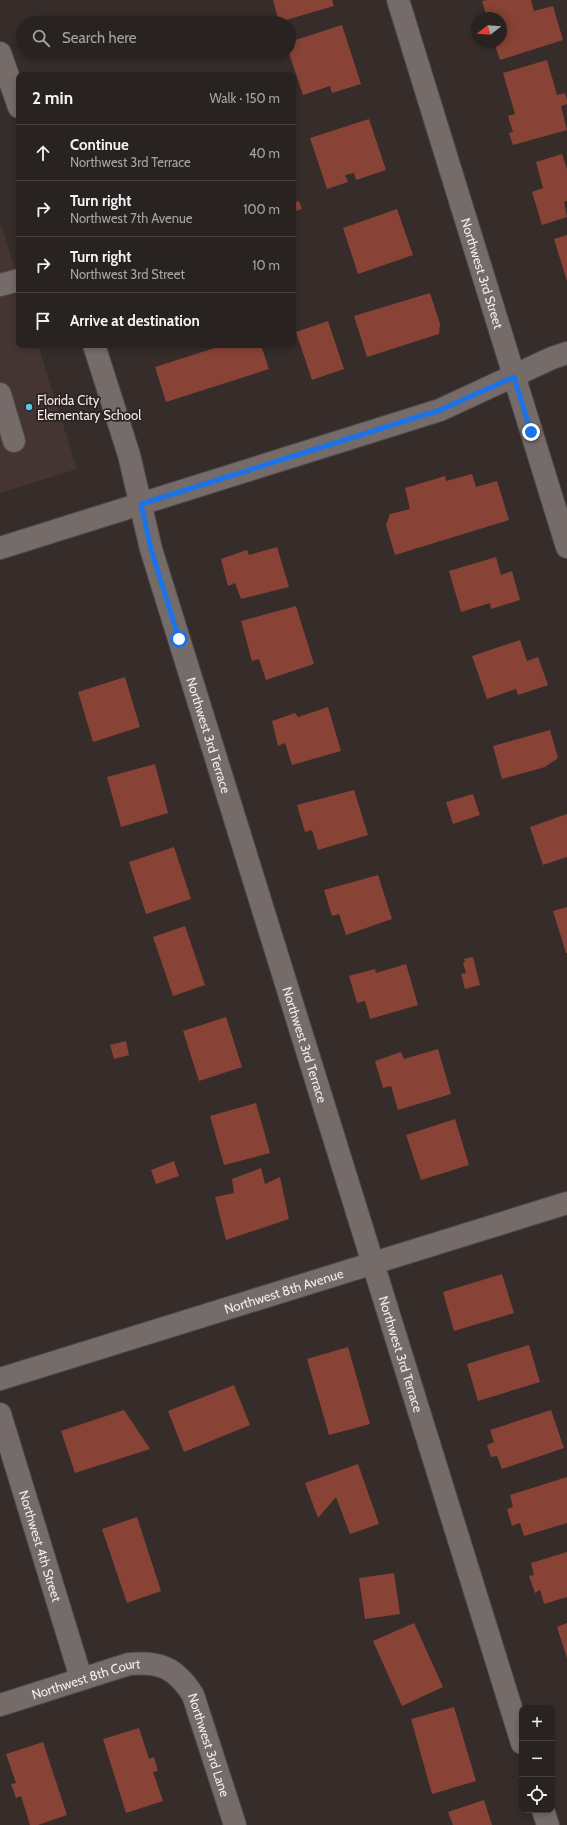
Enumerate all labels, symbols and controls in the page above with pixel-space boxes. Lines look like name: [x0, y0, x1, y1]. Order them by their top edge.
north arrow: [471, 12, 507, 48]
search box: [16, 16, 296, 60]
icon: search: [30, 27, 52, 49]
text: Search here: [62, 29, 137, 47]
text: 2 min: [32, 88, 73, 108]
text: Walk · 150 m: [209, 90, 280, 106]
text: Continue: [70, 136, 129, 154]
icon: ahead: [32, 142, 54, 164]
text: 40 m: [249, 145, 280, 161]
text: Northwest 3rd Terrace: [70, 154, 191, 170]
text: Turn right: [70, 192, 131, 210]
icon: right: [32, 198, 54, 220]
text: 100 m: [243, 201, 280, 217]
text: Northwest 7th Avenue: [70, 210, 192, 226]
street label: Northwest 3rd Street: [458, 216, 507, 331]
text: Turn right: [70, 248, 131, 266]
icon: right: [32, 254, 54, 276]
text: 10 m: [252, 257, 280, 273]
text: Northwest 3rd Street: [70, 266, 185, 282]
icon: arrive: [32, 310, 54, 332]
text: Arrive at destination: [70, 312, 200, 330]
place label: Florida City Elementary School: [37, 392, 141, 423]
marker: Florida City Elementary School: [24, 402, 34, 412]
route end: [522, 423, 540, 441]
route start: [170, 630, 188, 648]
street label: Northwest 3rd Terrace: [183, 675, 235, 796]
street label: Northwest 3rd Terrace: [279, 985, 331, 1105]
street label: Northwest 8th Avenue: [222, 1265, 345, 1317]
street label: Northwest 3rd Terrace: [376, 1294, 427, 1414]
street label: Northwest 4th Street: [16, 1488, 65, 1604]
street label: Northwest 8th Court: [30, 1655, 141, 1702]
street label: Northwest 3rd Lane: [185, 1691, 233, 1799]
map controls: [519, 1705, 555, 1813]
button: +: [519, 1705, 555, 1741]
button: −: [519, 1741, 555, 1777]
button: locate: [519, 1777, 555, 1813]

